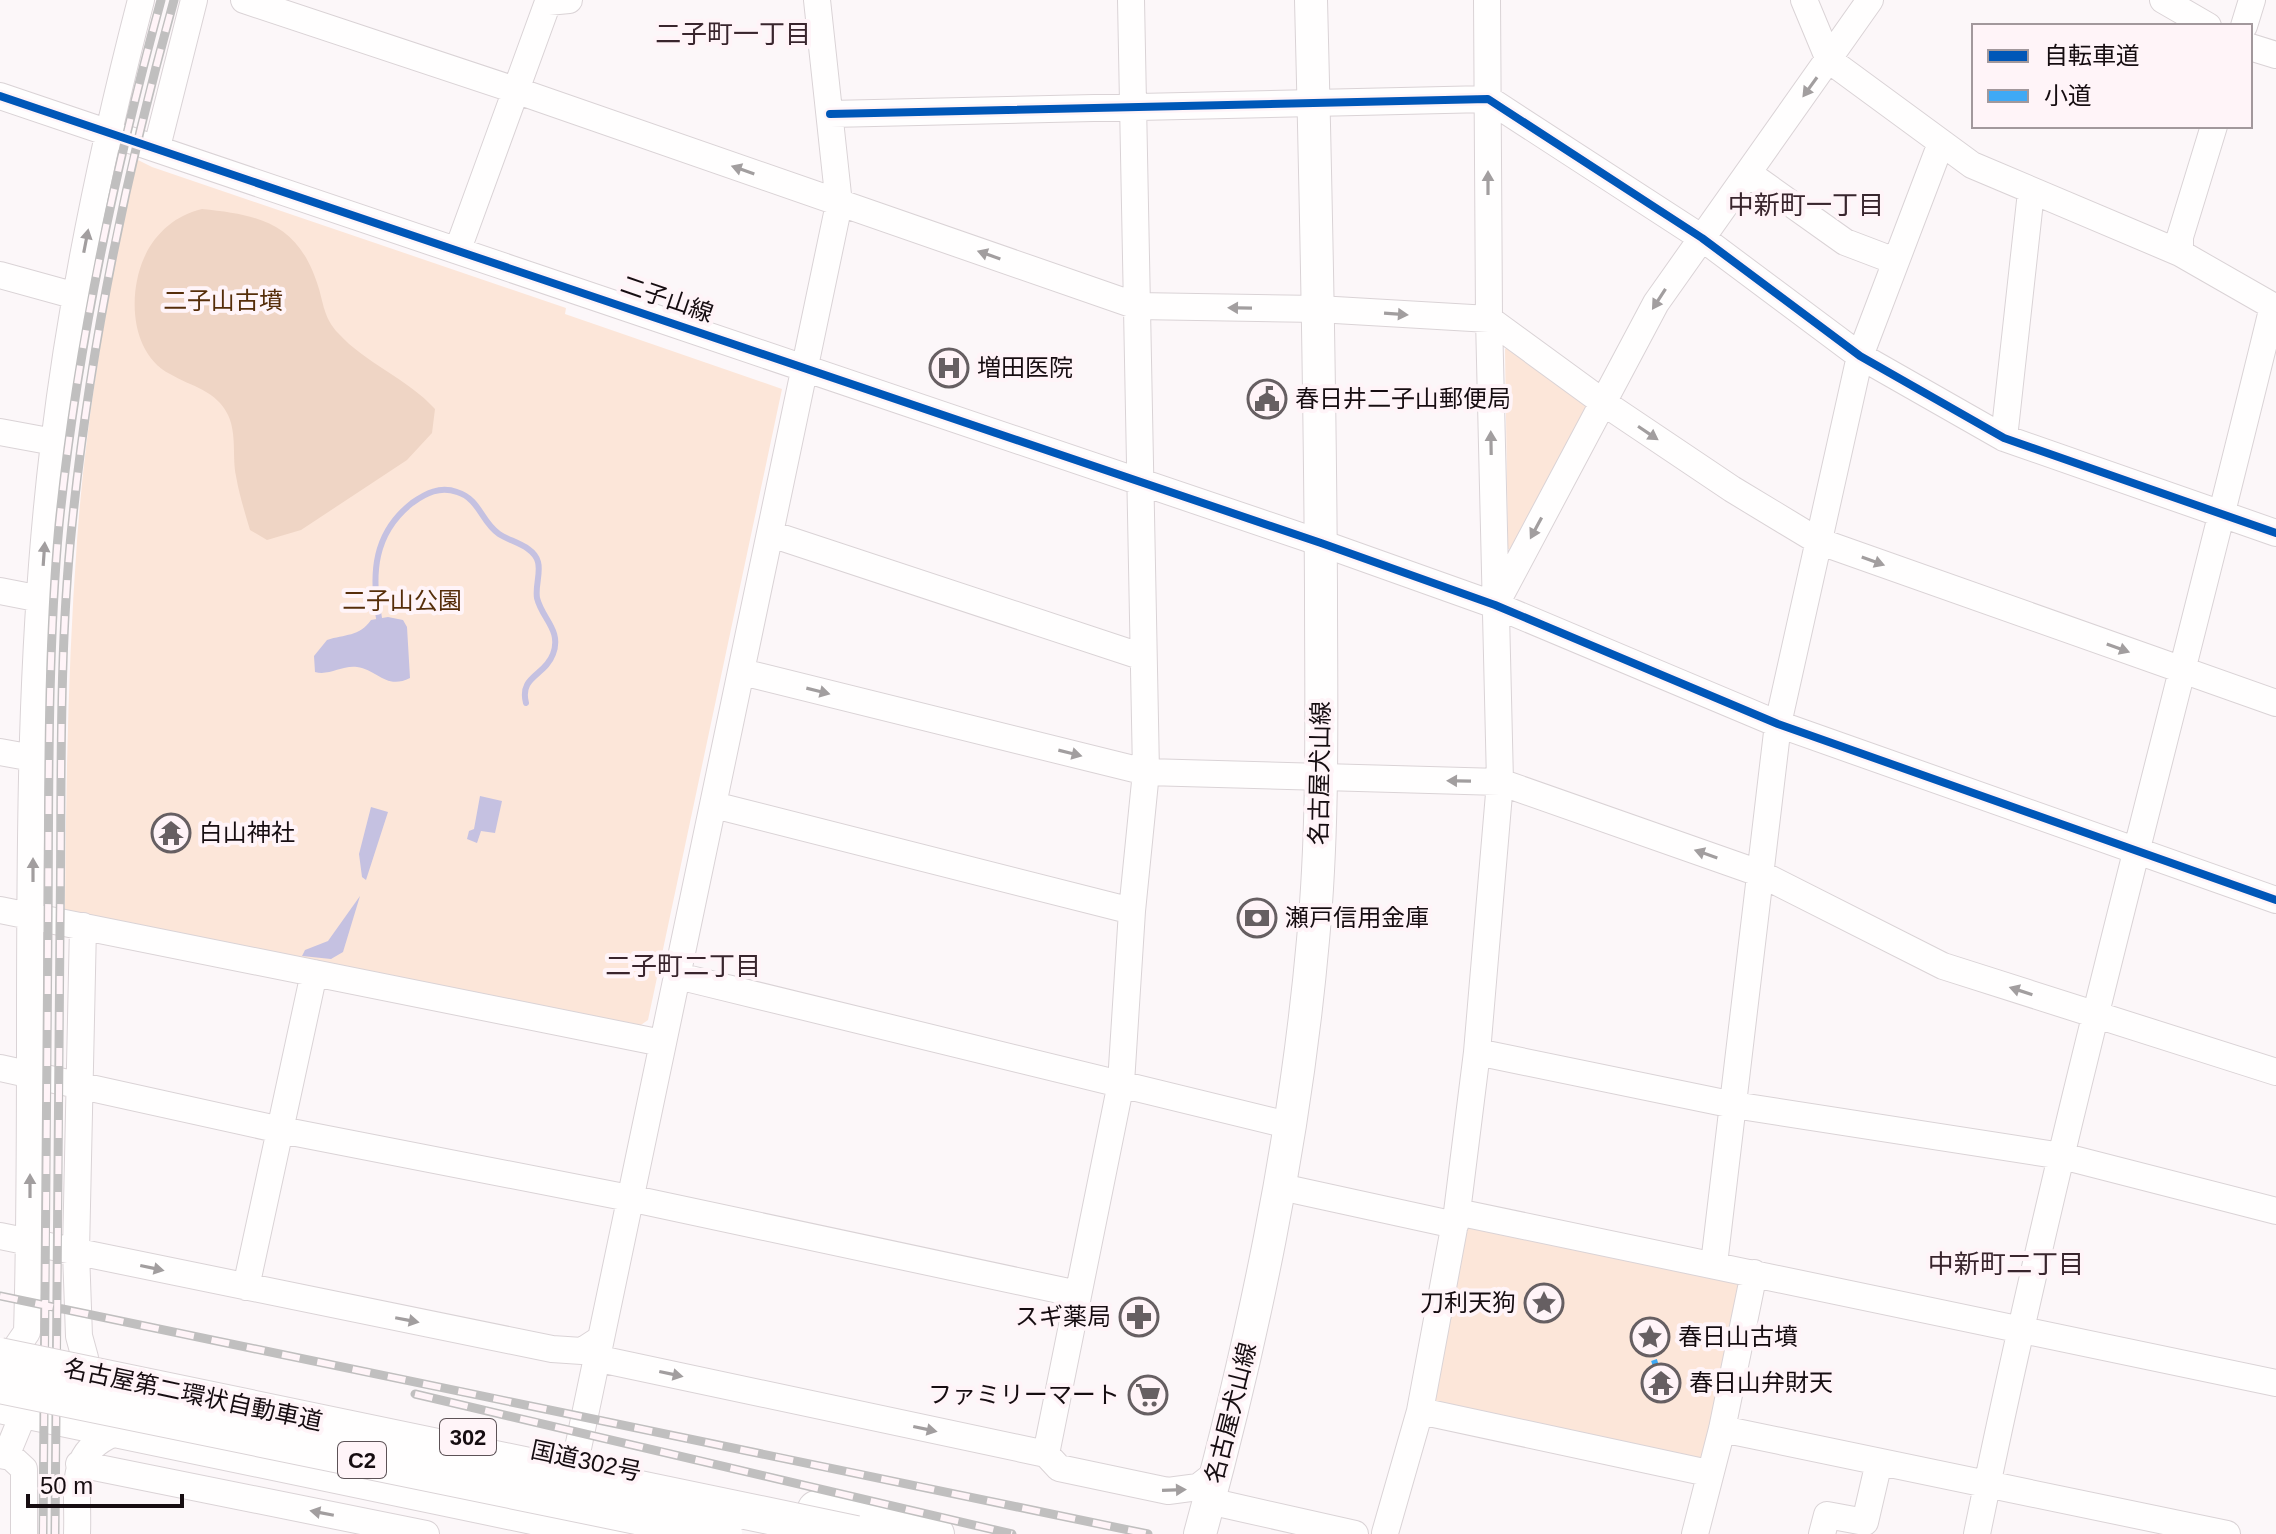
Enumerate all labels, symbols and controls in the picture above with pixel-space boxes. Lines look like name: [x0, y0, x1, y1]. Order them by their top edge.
district label: 二子町一丁目: [655, 19, 811, 49]
legend: [1972, 24, 2252, 128]
text: 自転車道: [2044, 42, 2140, 69]
one-way arrow: [1803, 77, 1818, 98]
text: 小道: [2044, 82, 2092, 109]
one-way arrow: [731, 164, 755, 176]
one-way arrow: [1482, 170, 1494, 195]
district label: 中新町一丁目: [1728, 190, 1884, 220]
one-way arrow: [80, 229, 92, 254]
one-way arrow: [977, 249, 1001, 261]
street label: 二子山線: [617, 270, 717, 327]
park label: 二子山古墳: [163, 287, 283, 314]
one-way arrow: [1653, 288, 1667, 310]
one-way arrow: [1227, 301, 1252, 314]
one-way arrow: [1384, 308, 1409, 321]
hospital icon: 増田医院: [928, 347, 970, 389]
place label: 増田医院: [977, 354, 1073, 381]
public building icon: 春日井二子山郵便局: [1246, 378, 1288, 420]
place label: 春日井二子山郵便局: [1295, 385, 1511, 412]
one-way arrow: [1637, 425, 1659, 439]
one-way arrow: [1485, 430, 1498, 455]
one-way arrow: [1530, 517, 1543, 540]
one-way arrow: [38, 541, 51, 566]
one-way arrow: [1861, 555, 1885, 568]
park label: 二子山公園: [342, 587, 462, 614]
one-way arrow: [2106, 643, 2130, 655]
one-way arrow: [805, 685, 830, 697]
street label: 名古屋犬山線: [1305, 701, 1334, 845]
one-way arrow: [1058, 748, 1083, 760]
one-way arrow: [1446, 774, 1471, 787]
temple icon: 白山神社: [150, 812, 192, 854]
place label: 白山神社: [199, 819, 295, 846]
one-way arrow: [1694, 848, 1718, 860]
one-way arrow: [27, 857, 39, 882]
bank icon: 瀬戸信用金庫: [1236, 897, 1278, 939]
place label: 瀬戸信用金庫: [1285, 904, 1429, 931]
district label: 二子町二丁目: [605, 951, 761, 981]
one-way arrow: [2009, 984, 2033, 997]
one-way arrow: [24, 1173, 36, 1198]
district label: 中新町二丁目: [1928, 1249, 2084, 1279]
one-way arrow: [140, 1262, 165, 1275]
place icon: 刀利天狗: [1523, 1282, 1565, 1324]
place label: 刀利天狗: [1420, 1289, 1516, 1316]
pharmacy icon: スギ薬局: [1118, 1296, 1160, 1338]
place label: スギ薬局: [1015, 1303, 1111, 1330]
one-way arrow: [395, 1314, 420, 1327]
place icon: 春日山古墳: [1629, 1316, 1671, 1358]
place label: 春日山古墳: [1678, 1323, 1798, 1350]
street label: 名古屋犬山線: [1200, 1340, 1261, 1486]
street label: 名古屋第二環状自動車道: [61, 1354, 325, 1435]
temple icon: 春日山弁財天: [1640, 1362, 1682, 1404]
one-way arrow: [659, 1368, 684, 1381]
place label: 春日山弁財天: [1689, 1369, 1833, 1396]
supermarket icon: ファミリーマート: [1127, 1374, 1169, 1416]
place label: ファミリーマート: [928, 1381, 1120, 1408]
road number: 302: [440, 1419, 496, 1455]
one-way arrow: [913, 1423, 938, 1436]
street label: 国道302号: [528, 1436, 644, 1485]
road number: C2: [338, 1442, 386, 1478]
scale bar: [28, 1458, 182, 1508]
text: 50 m: [40, 1472, 93, 1499]
one-way arrow: [1162, 1483, 1188, 1496]
one-way arrow: [310, 1506, 335, 1519]

